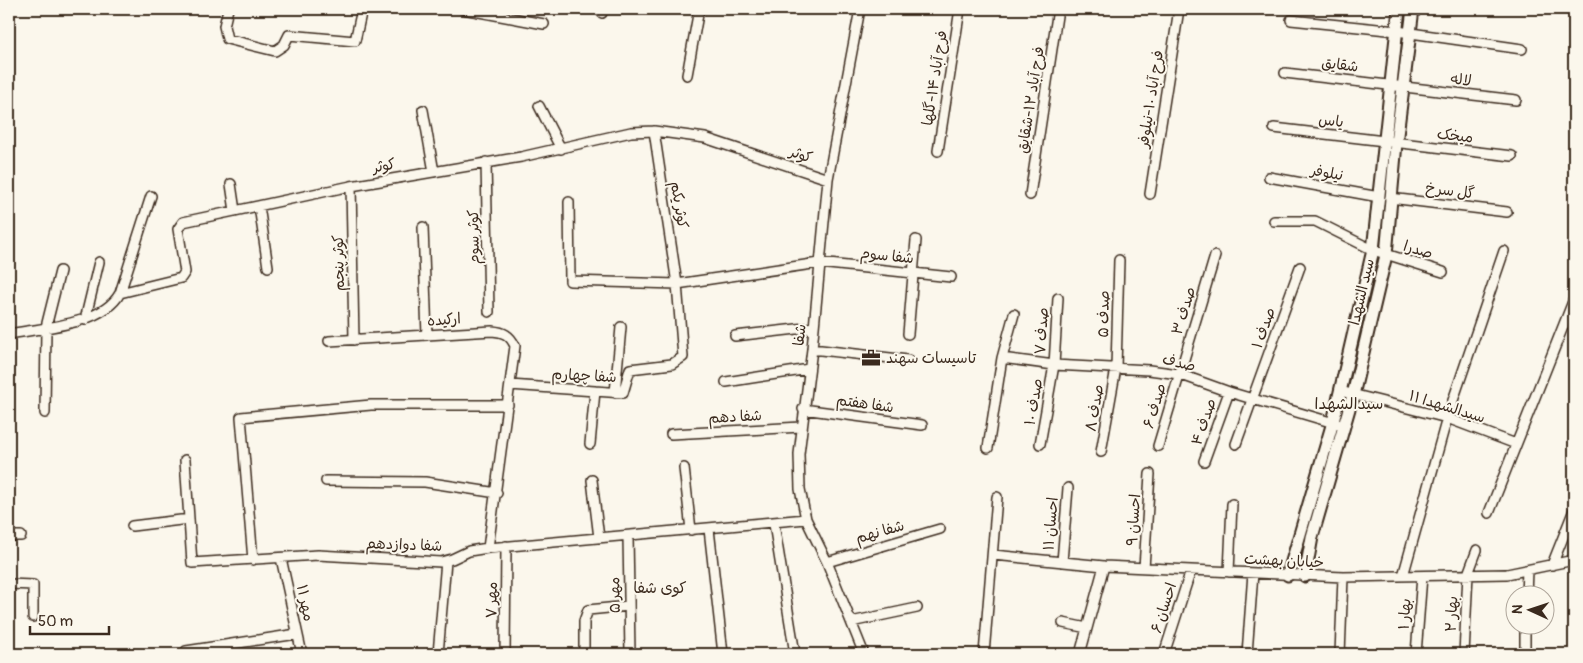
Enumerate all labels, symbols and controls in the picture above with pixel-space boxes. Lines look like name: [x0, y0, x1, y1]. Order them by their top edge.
street label: فرح آباد ۱۴-گلها: [918, 29, 952, 127]
street label: فرح آباد ۱۲-شقایق: [1013, 45, 1049, 155]
street label: فرح آباد ۱۰-نیلوفر: [1134, 49, 1168, 150]
street label: شقایق: [1321, 53, 1359, 77]
street label: لاله: [1449, 69, 1473, 91]
street label: یاس: [1317, 110, 1345, 132]
street label: میخک: [1436, 125, 1474, 147]
street label: کوثر: [785, 142, 815, 168]
street label: کوثر: [369, 155, 397, 178]
street label: نیلوفر: [1308, 161, 1345, 185]
street label: گل سرخ: [1424, 179, 1476, 203]
street label: کوثر یکم: [664, 180, 692, 230]
street label: کوثر سوم: [464, 210, 486, 264]
street label: کوثر پنجم: [329, 235, 351, 291]
street label: صدرا: [1401, 237, 1435, 263]
street label: شفا سوم: [859, 244, 915, 270]
street label: سید الشهدا: [1345, 257, 1379, 327]
street label: صدف ۳: [1168, 285, 1200, 337]
street label: صدف ۵: [1094, 290, 1114, 338]
street label: صدف ۱: [1248, 305, 1280, 351]
street label: صدف ۷: [1031, 307, 1053, 355]
street label: ارکیده: [427, 309, 461, 331]
street label: شفا: [789, 323, 811, 347]
office icon: تاسیسات سهند: [860, 347, 882, 369]
place label: تاسیسات سهند: [886, 349, 977, 368]
street label: صدف: [1160, 350, 1198, 376]
street label: شفا چهارم: [551, 365, 617, 388]
street label: صدف ۱۰: [1021, 377, 1047, 427]
street label: صدف ۶: [1139, 381, 1171, 431]
street label: صدف ۸: [1082, 383, 1108, 433]
street label: سیدالشهدا ۱۱: [1407, 386, 1487, 428]
street label: شفا هفتم: [835, 391, 895, 419]
district label: سیدالشهدا: [1315, 394, 1383, 414]
street label: صدف ۴: [1187, 396, 1221, 448]
street label: شفا دهم: [708, 406, 762, 430]
street label: احسان ۹: [1123, 493, 1145, 547]
street label: احسان ۱۱: [1039, 496, 1063, 552]
street label: شفا نهم: [853, 516, 907, 550]
street label: شفا دوازدهم: [365, 534, 443, 557]
street label: خیابان بهشت: [1244, 549, 1324, 573]
street label: مهر ۵: [605, 577, 625, 613]
district label: کوی شفا: [633, 578, 687, 598]
street label: احسان ۶: [1147, 580, 1181, 636]
street label: مهر ۷: [482, 581, 502, 619]
street label: مهر ۱۱: [292, 583, 318, 623]
north arrow: [1506, 586, 1556, 636]
street label: بهار ۲: [1442, 595, 1462, 633]
street label: بهار ۱: [1394, 598, 1416, 630]
scale bar: [30, 603, 109, 635]
text: N: [1509, 604, 1526, 615]
text: 50 m: [38, 612, 73, 631]

